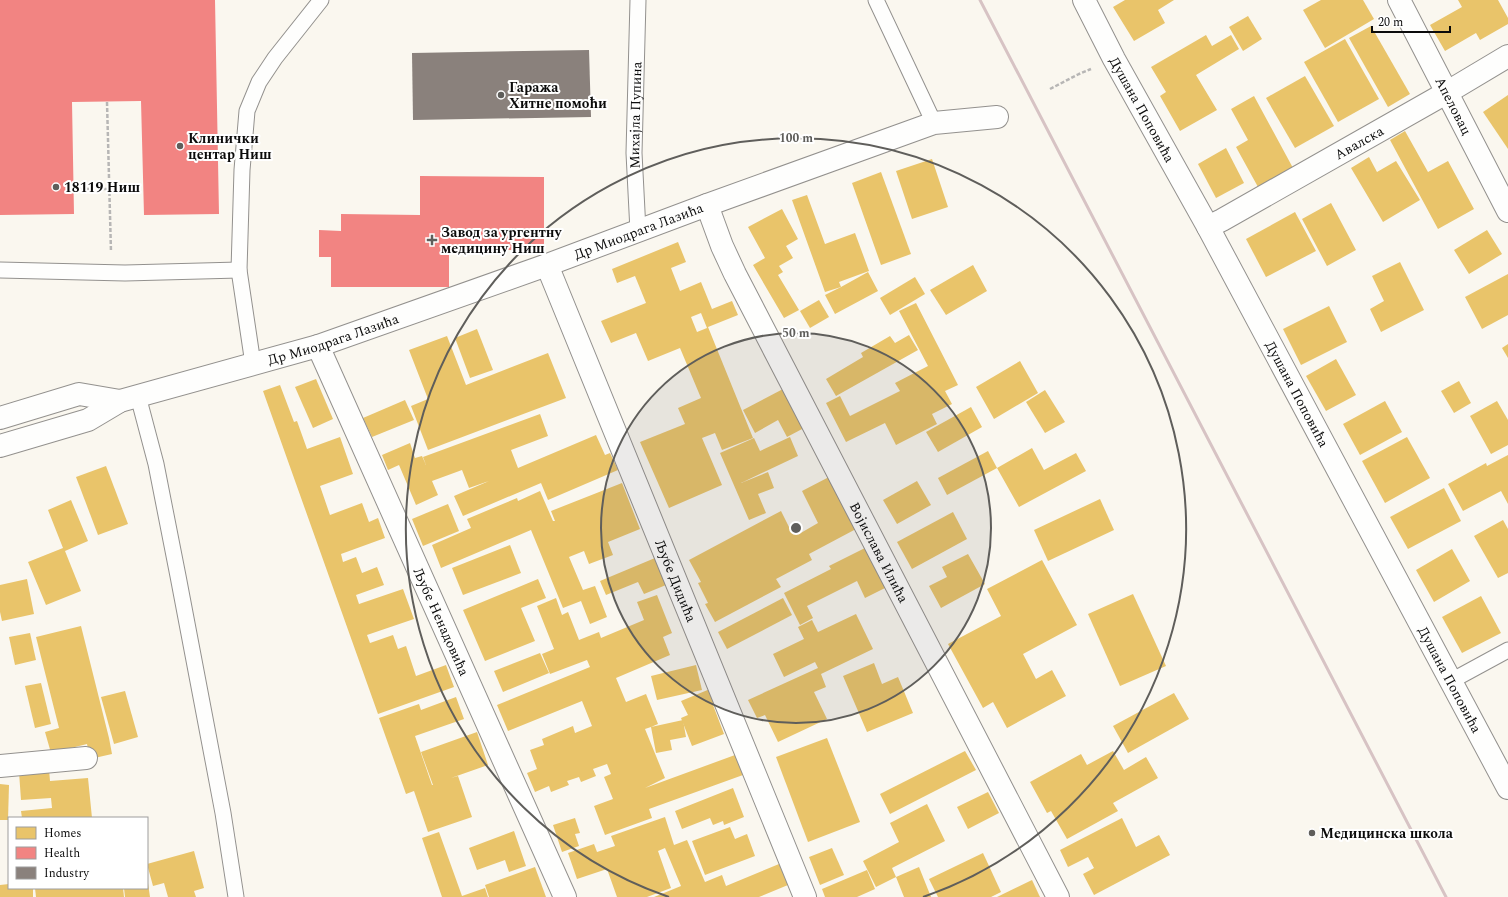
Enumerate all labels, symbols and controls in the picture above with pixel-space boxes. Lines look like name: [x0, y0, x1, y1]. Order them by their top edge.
scale bar: [1372, 8, 1450, 34]
text: 20 m: [1378, 13, 1403, 32]
street label: Душана Поповића: [1104, 53, 1180, 166]
street label: Михајла Пупина: [623, 61, 647, 169]
street label: Апеловац: [1430, 73, 1477, 139]
place label: Гаража Хитне помоћи: [509, 77, 607, 114]
marker: Гаража Хитне помоћи: [496, 90, 506, 100]
street label: Авалска: [1330, 120, 1387, 165]
place label: Клинички центар Ниш: [188, 128, 272, 165]
text: 100 m: [779, 129, 813, 148]
marker: Клинички центар Ниш: [175, 141, 185, 151]
place label: 18119 Ниш: [64, 177, 140, 198]
marker: 18119 Ниш: [51, 182, 61, 192]
street label: Др Миодрага Лазића: [571, 197, 706, 265]
place label: Завод за ургентну медицину Ниш: [441, 222, 563, 259]
marker: Завод за ургентну медицину Ниш: [426, 234, 438, 246]
street label: Др Миодрага Лазића: [265, 308, 402, 370]
text: 50 m: [782, 324, 810, 343]
street label: Душана Поповића: [1260, 337, 1334, 451]
street label: Војислава Илића: [844, 498, 914, 607]
centre of rings: [789, 521, 803, 535]
street label: Љубе Дидића: [650, 536, 702, 625]
street label: Љубе Ненадовића: [408, 564, 475, 679]
street label: Душана Поповића: [1413, 623, 1487, 737]
legend: [8, 817, 148, 889]
place label: Медицинска школа: [1320, 823, 1454, 844]
text: Homes: [44, 824, 82, 843]
marker: Медицинска школа: [1307, 828, 1317, 838]
text: Health: [44, 844, 80, 863]
text: Industry: [44, 864, 90, 883]

